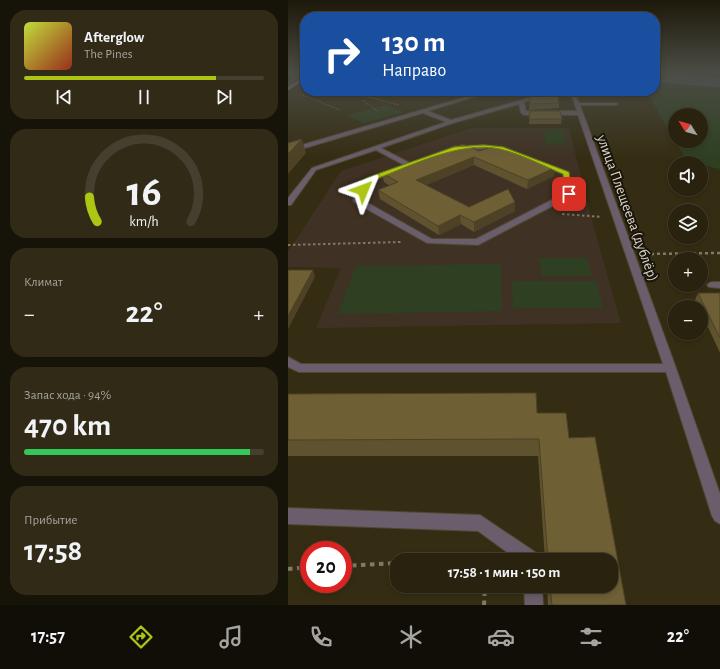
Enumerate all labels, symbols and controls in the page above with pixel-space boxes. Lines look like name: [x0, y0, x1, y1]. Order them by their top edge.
icon: right: [316, 28, 368, 80]
text: 130 m: [382, 29, 446, 57]
text: Afterglow: [84, 30, 144, 45]
text: The Pines: [84, 48, 133, 61]
text: Направо: [382, 62, 446, 80]
icon: previous: [53, 86, 75, 108]
icon: pause: [133, 86, 155, 108]
icon: next: [213, 86, 235, 108]
north arrow: [668, 108, 708, 148]
map controls: [668, 108, 708, 340]
street label: улица Плещеева (дублёр): [594, 132, 661, 283]
button: sound: [668, 156, 708, 196]
position arrow: [342, 169, 384, 211]
text: 16: [126, 171, 162, 212]
pin: [552, 177, 586, 211]
icon: arrive: [558, 183, 580, 205]
button: layers: [668, 204, 708, 244]
text: km/h: [129, 214, 159, 228]
button: +: [668, 252, 708, 292]
text: Климат: [24, 276, 63, 289]
text: 22°: [125, 298, 163, 328]
button: −: [668, 300, 708, 340]
text: −: [24, 303, 35, 325]
text: +: [253, 303, 264, 325]
text: Запас хода · 94%: [24, 389, 111, 402]
text: 470 km: [24, 411, 111, 441]
text: Прибытие: [24, 514, 78, 527]
text: 17:58: [24, 536, 82, 566]
speed limit sign: 20: [300, 541, 352, 593]
text: 17:58 · 1 мин · 150 m: [448, 565, 560, 580]
icon: directions: [127, 623, 155, 651]
icon: music: [217, 623, 245, 651]
icon: phone: [307, 623, 335, 651]
icon: climate: [397, 623, 425, 651]
icon: car: [487, 623, 515, 651]
icon: filters: [577, 623, 605, 651]
text: 17:57: [31, 628, 65, 646]
text: 22°: [667, 628, 689, 646]

